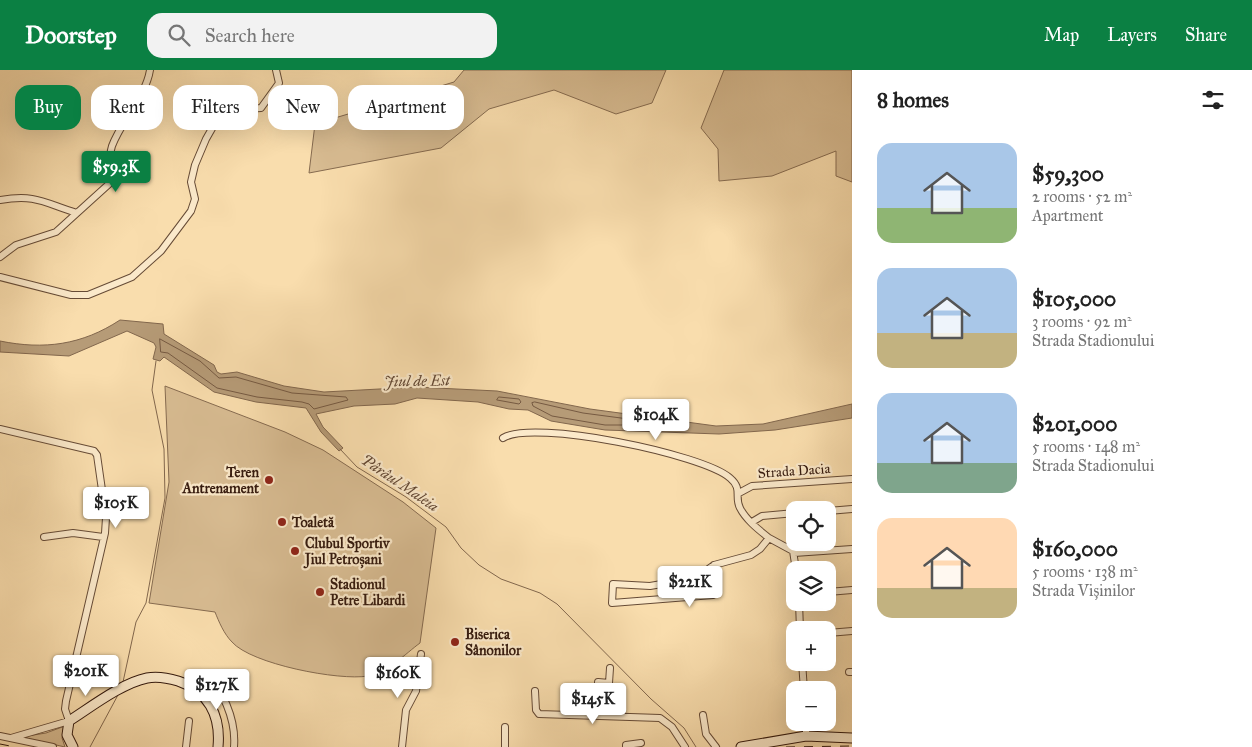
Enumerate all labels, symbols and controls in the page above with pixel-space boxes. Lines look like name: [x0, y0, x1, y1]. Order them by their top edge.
search box: [147, 13, 497, 58]
text: Doorstep: [25, 20, 117, 50]
icon: search: [165, 21, 193, 49]
text: Search here: [205, 24, 295, 47]
text: Map: [1044, 24, 1079, 46]
text: Layers: [1107, 24, 1157, 46]
text: Share: [1185, 24, 1227, 46]
chip: Buy: [15, 85, 81, 130]
chip: Rent: [91, 85, 163, 130]
chip: Filters: [173, 85, 258, 130]
chip: New: [268, 85, 338, 130]
chip: Apartment: [348, 85, 464, 130]
icon: filters: [1199, 86, 1227, 114]
text: 8 homes: [877, 87, 949, 113]
pin: $59.3K: [75, 150, 157, 193]
text: $59.3K: [93, 157, 139, 176]
text: $59,300: [1032, 161, 1104, 187]
icon: home: [917, 163, 977, 223]
text: 2 rooms · 52 m²: [1032, 187, 1132, 206]
text: Apartment: [1032, 206, 1104, 225]
text: $105,000: [1032, 286, 1116, 312]
icon: home: [917, 288, 977, 348]
text: 3 rooms · 92 m²: [1032, 312, 1132, 331]
text: Strada Stadionului: [1032, 331, 1154, 350]
water label: Jiul de Est: [383, 371, 451, 391]
pin: $104K: [621, 398, 691, 441]
text: $104K: [633, 405, 679, 424]
text: $201,000: [1032, 411, 1117, 437]
icon: home: [917, 413, 977, 473]
text: 5 rooms · 148 m²: [1032, 437, 1140, 456]
water label: Pârâul Maleia: [358, 451, 442, 515]
text: Strada Stadionului: [1032, 456, 1154, 475]
street label: Strada Dacia: [757, 460, 831, 482]
place label: Teren Antrenament: [182, 464, 259, 497]
marker: Teren Antrenament: [263, 474, 275, 486]
pin: $105K: [81, 486, 151, 529]
text: $105K: [94, 493, 138, 512]
map controls: [786, 501, 836, 731]
button: locate: [786, 501, 836, 551]
place label: Toaletă: [291, 514, 335, 531]
marker: Toaletă: [276, 516, 288, 528]
place label: Clubul Sportiv Jiul Petroșani: [303, 535, 391, 569]
text: $160,000: [1032, 536, 1118, 562]
icon: home: [917, 538, 977, 598]
marker: Clubul Sportiv Jiul Petroșani: [289, 545, 301, 557]
button: layers: [786, 561, 836, 611]
text: 5 rooms · 138 m²: [1032, 562, 1138, 581]
pin: $221K: [655, 566, 725, 608]
text: $221K: [669, 572, 712, 591]
place label: Stadionul Petre Libardi: [330, 576, 406, 609]
text: Strada Vișinilor: [1032, 581, 1135, 600]
marker: Stadionul Petre Libardi: [314, 586, 326, 598]
button: +: [786, 621, 836, 671]
place label: Biserica Sânonilor: [465, 626, 522, 659]
marker: Biserica Sânonilor: [449, 636, 461, 648]
pin: $201K: [51, 654, 121, 697]
pin: $160K: [363, 656, 433, 699]
text: $201K: [64, 661, 108, 680]
text: $160K: [376, 663, 420, 682]
pin: $127K: [182, 668, 252, 711]
text: $127K: [195, 675, 239, 694]
button: −: [786, 681, 836, 731]
pin: $145K: [558, 682, 628, 725]
text: $145K: [571, 689, 615, 708]

